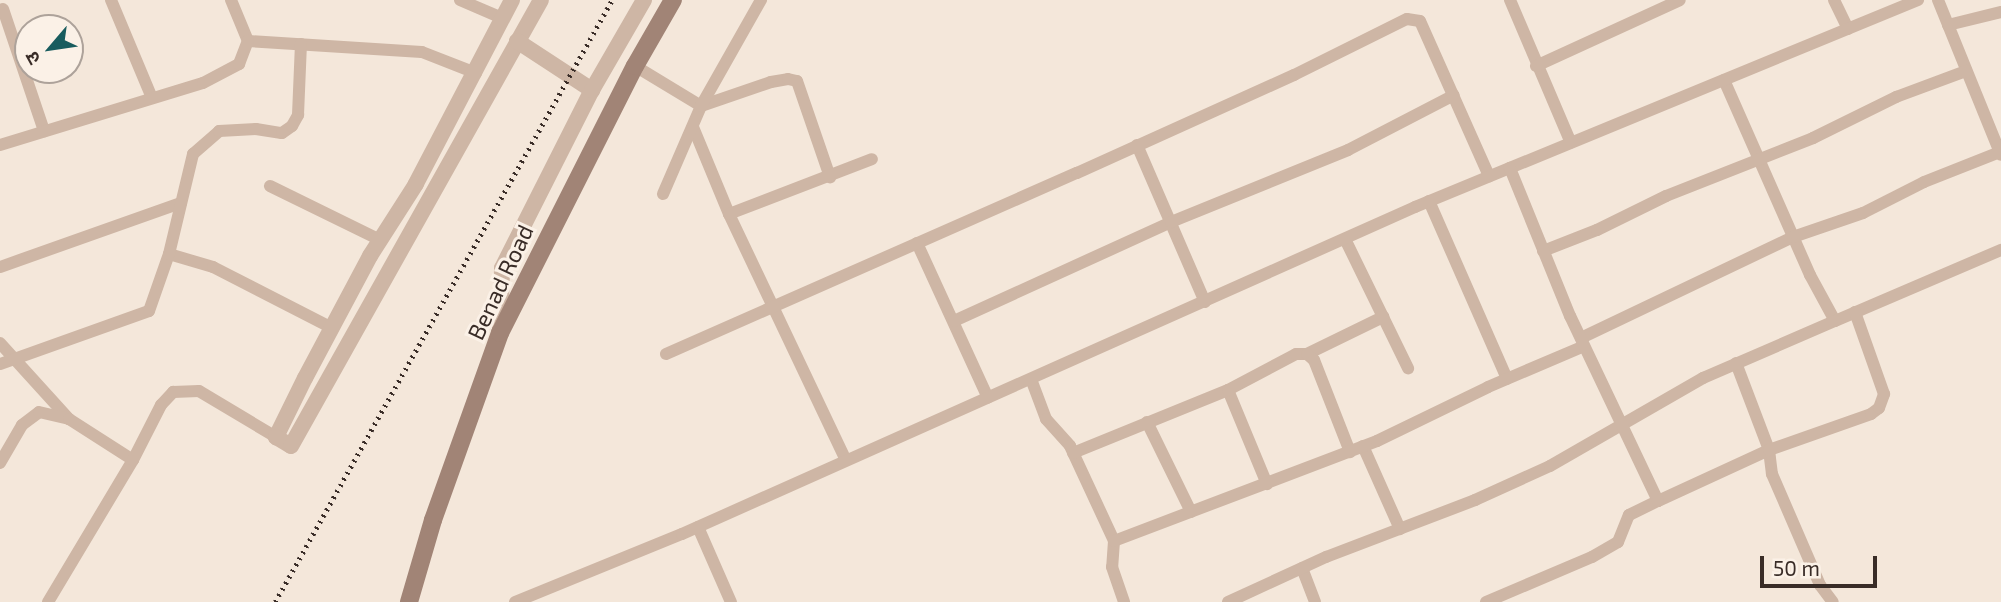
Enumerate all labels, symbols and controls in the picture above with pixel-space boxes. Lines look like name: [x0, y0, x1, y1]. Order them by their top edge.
north arrow: [14, 14, 84, 84]
text: उ: [19, 48, 45, 69]
street label: Benad Road: [461, 220, 539, 344]
scale bar: [1763, 542, 1880, 586]
text: 50 m: [1773, 555, 1820, 580]

